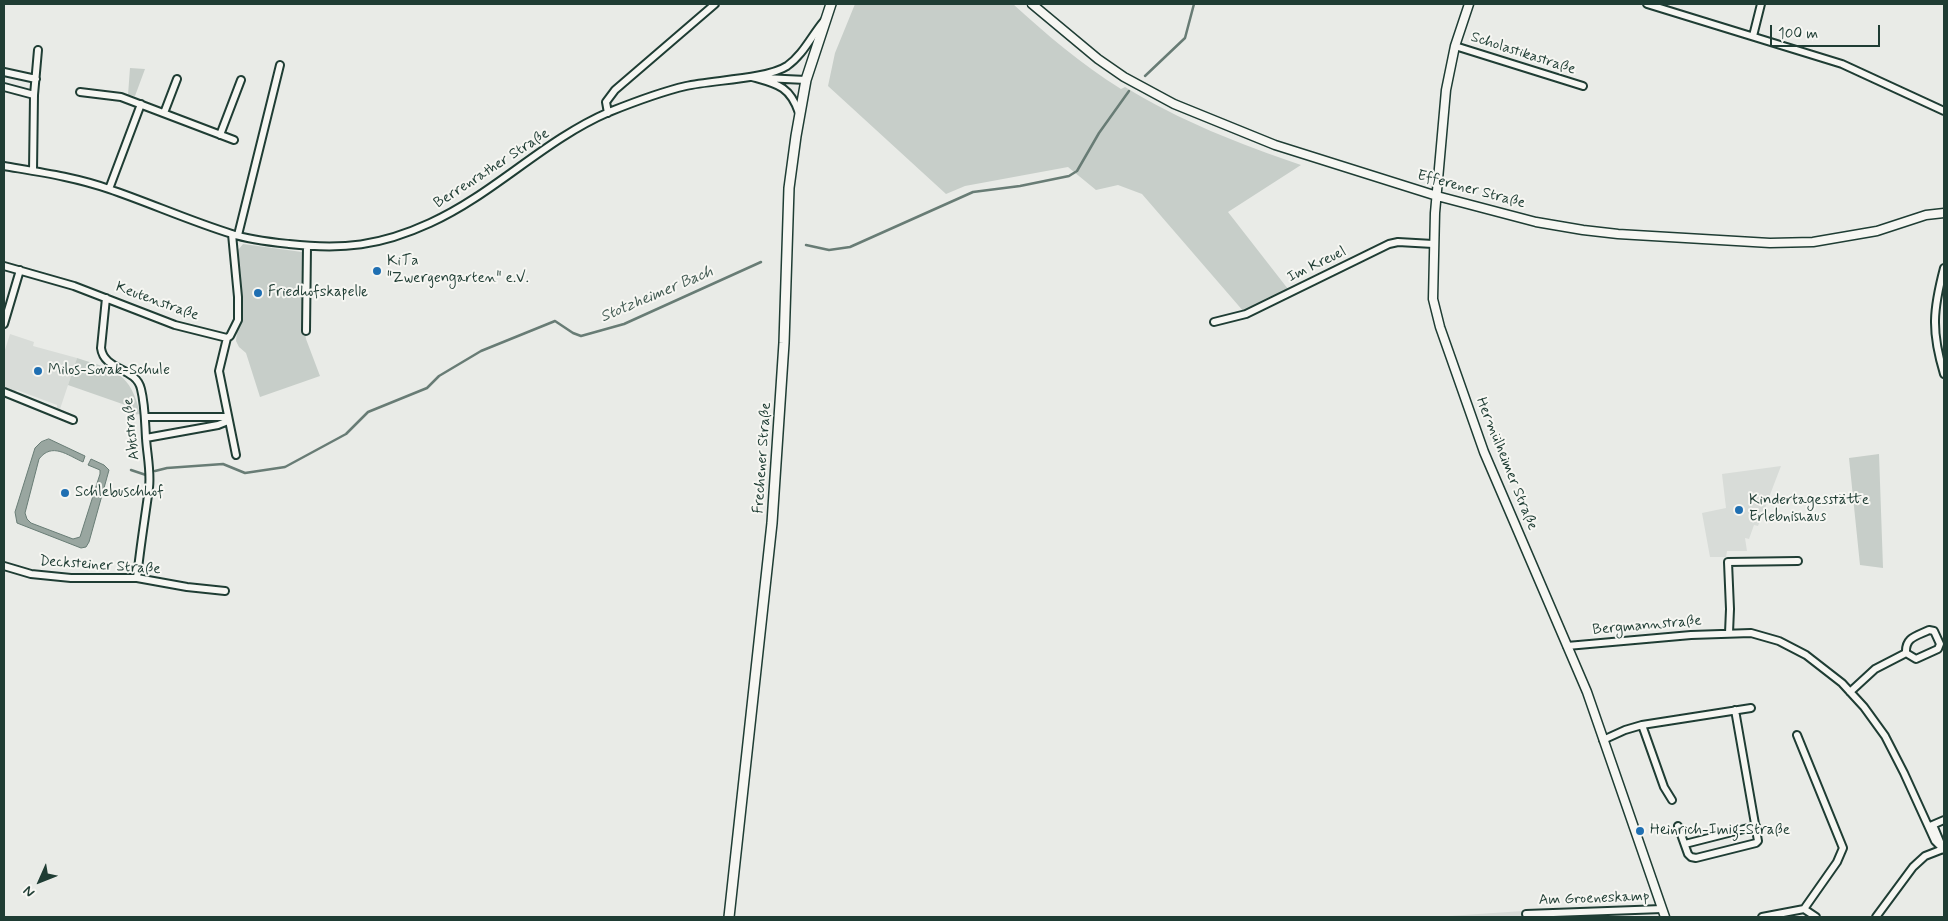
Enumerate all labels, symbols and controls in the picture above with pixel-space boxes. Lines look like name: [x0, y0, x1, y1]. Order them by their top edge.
scale bar: [1773, 15, 1883, 47]
text: 100 m: [1778, 24, 1818, 44]
street label: Scholastikastraße: [1468, 29, 1578, 79]
street label: Berrenrather Straße: [431, 125, 553, 213]
street label: Efferener Straße: [1415, 167, 1527, 213]
street label: Im Kreuel: [1285, 243, 1349, 287]
place label: KiTa "Zwergengarten" e.V.: [387, 253, 529, 288]
water label: Stotzheimer Bach: [598, 263, 716, 327]
marker: KiTa "Zwergengarten" e.V.: [371, 265, 383, 277]
street label: Keutenstraße: [113, 279, 201, 325]
place label: Friedhofskapelle: [268, 284, 368, 302]
marker: Friedhofskapelle: [252, 287, 264, 299]
place label: Milos-Sovak-Schule: [48, 362, 170, 380]
marker: Milos-Sovak-Schule: [32, 365, 44, 377]
street label: Hermülheimer Straße: [1471, 395, 1541, 533]
street label: Abtstraße: [120, 397, 144, 461]
street label: Frechener Straße: [750, 402, 776, 514]
place label: Schlebuschhof: [75, 484, 164, 502]
marker: Schlebuschhof: [59, 487, 71, 499]
place label: Kindertagesstätte Erlebnishaus: [1749, 492, 1869, 527]
marker: Kindertagesstätte Erlebnishaus: [1733, 504, 1745, 516]
street label: Decksteiner Straße: [39, 553, 161, 579]
street label: Bergmannstraße: [1592, 612, 1702, 640]
place label: Heinrich-Imig-Straße: [1650, 822, 1790, 840]
marker: Heinrich-Imig-Straße: [1634, 825, 1646, 837]
north arrow: [15, 856, 65, 906]
text: N: [20, 882, 39, 901]
street label: Am Groeneskamp: [1538, 888, 1650, 910]

